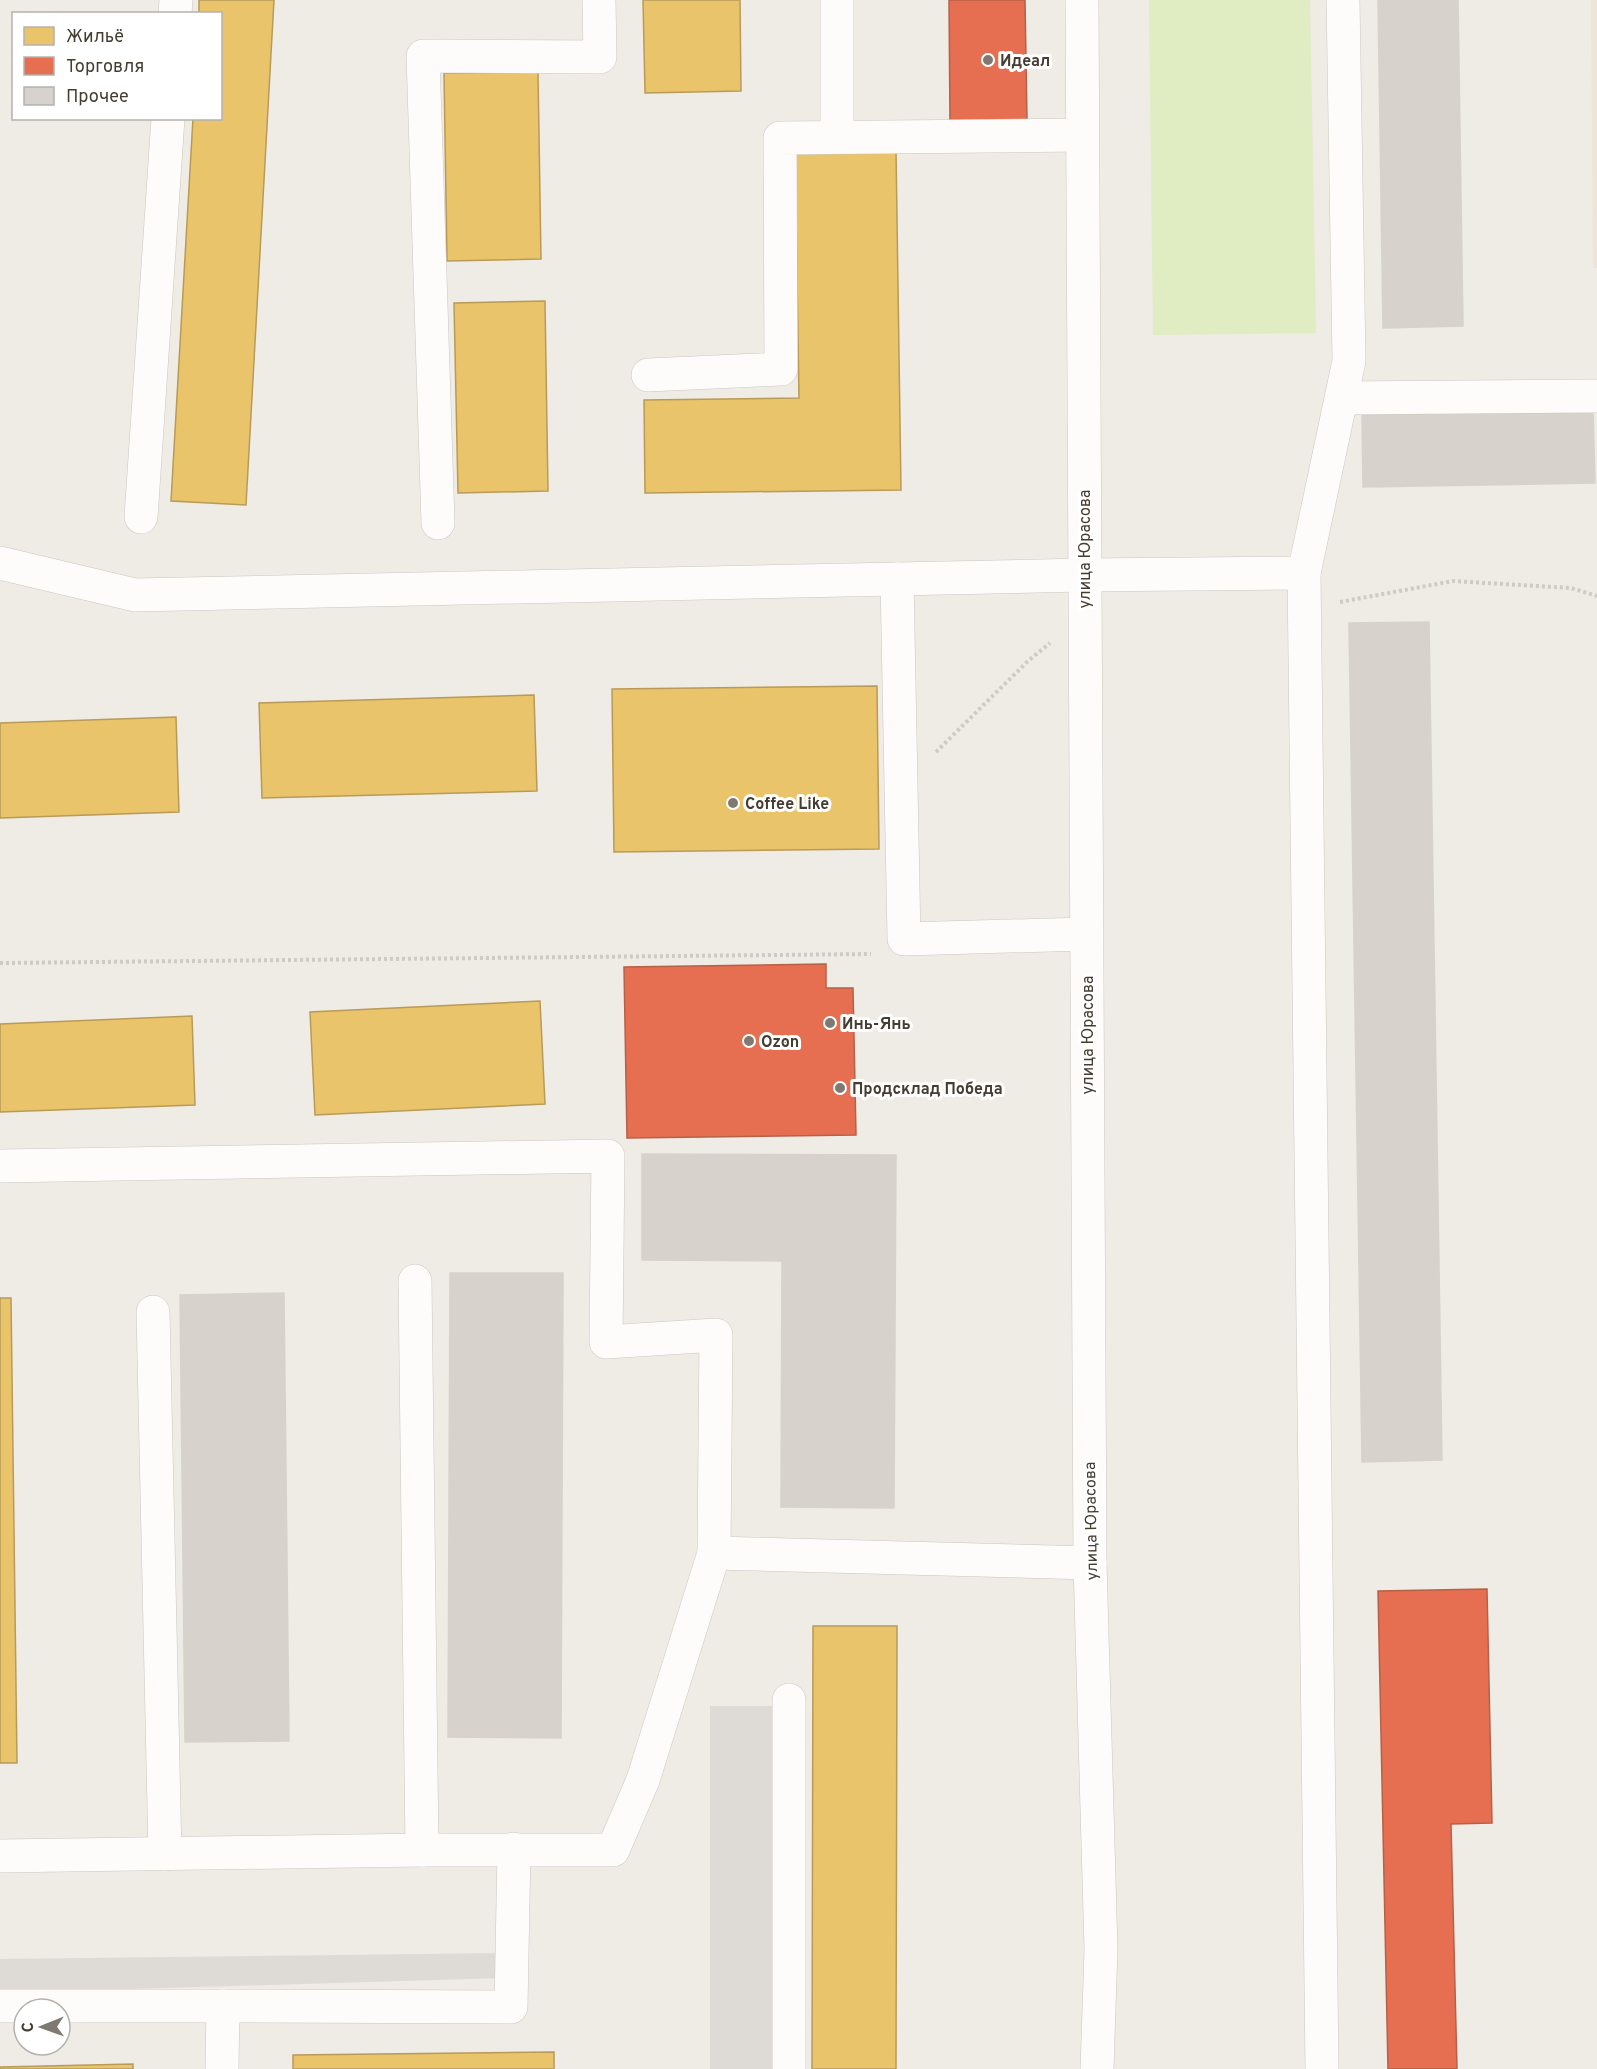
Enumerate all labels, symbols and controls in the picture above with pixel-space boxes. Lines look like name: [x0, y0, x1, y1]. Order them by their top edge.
legend: [12, 12, 222, 120]
text: Жильё: [66, 26, 124, 49]
place label: Идеал: [1000, 52, 1050, 72]
marker: Идеал: [981, 53, 995, 67]
text: Торговля: [66, 56, 144, 79]
text: Прочее: [66, 86, 129, 109]
street label: улица Юрасова: [1076, 490, 1096, 608]
place label: Coffee Like: [745, 795, 829, 815]
marker: Coffee Like: [726, 796, 740, 810]
street label: улица Юрасова: [1079, 976, 1099, 1094]
place label: Инь-Янь: [842, 1015, 911, 1035]
marker: Инь-Янь: [823, 1016, 837, 1030]
place label: Ozon: [761, 1033, 799, 1053]
marker: Ozon: [742, 1034, 756, 1048]
place label: Продсклад Победа: [852, 1080, 1003, 1100]
marker: Продсклад Победа: [833, 1081, 847, 1095]
street label: улица Юрасова: [1081, 1461, 1103, 1581]
north arrow: [12, 1997, 72, 2057]
text: С: [19, 2022, 39, 2033]

